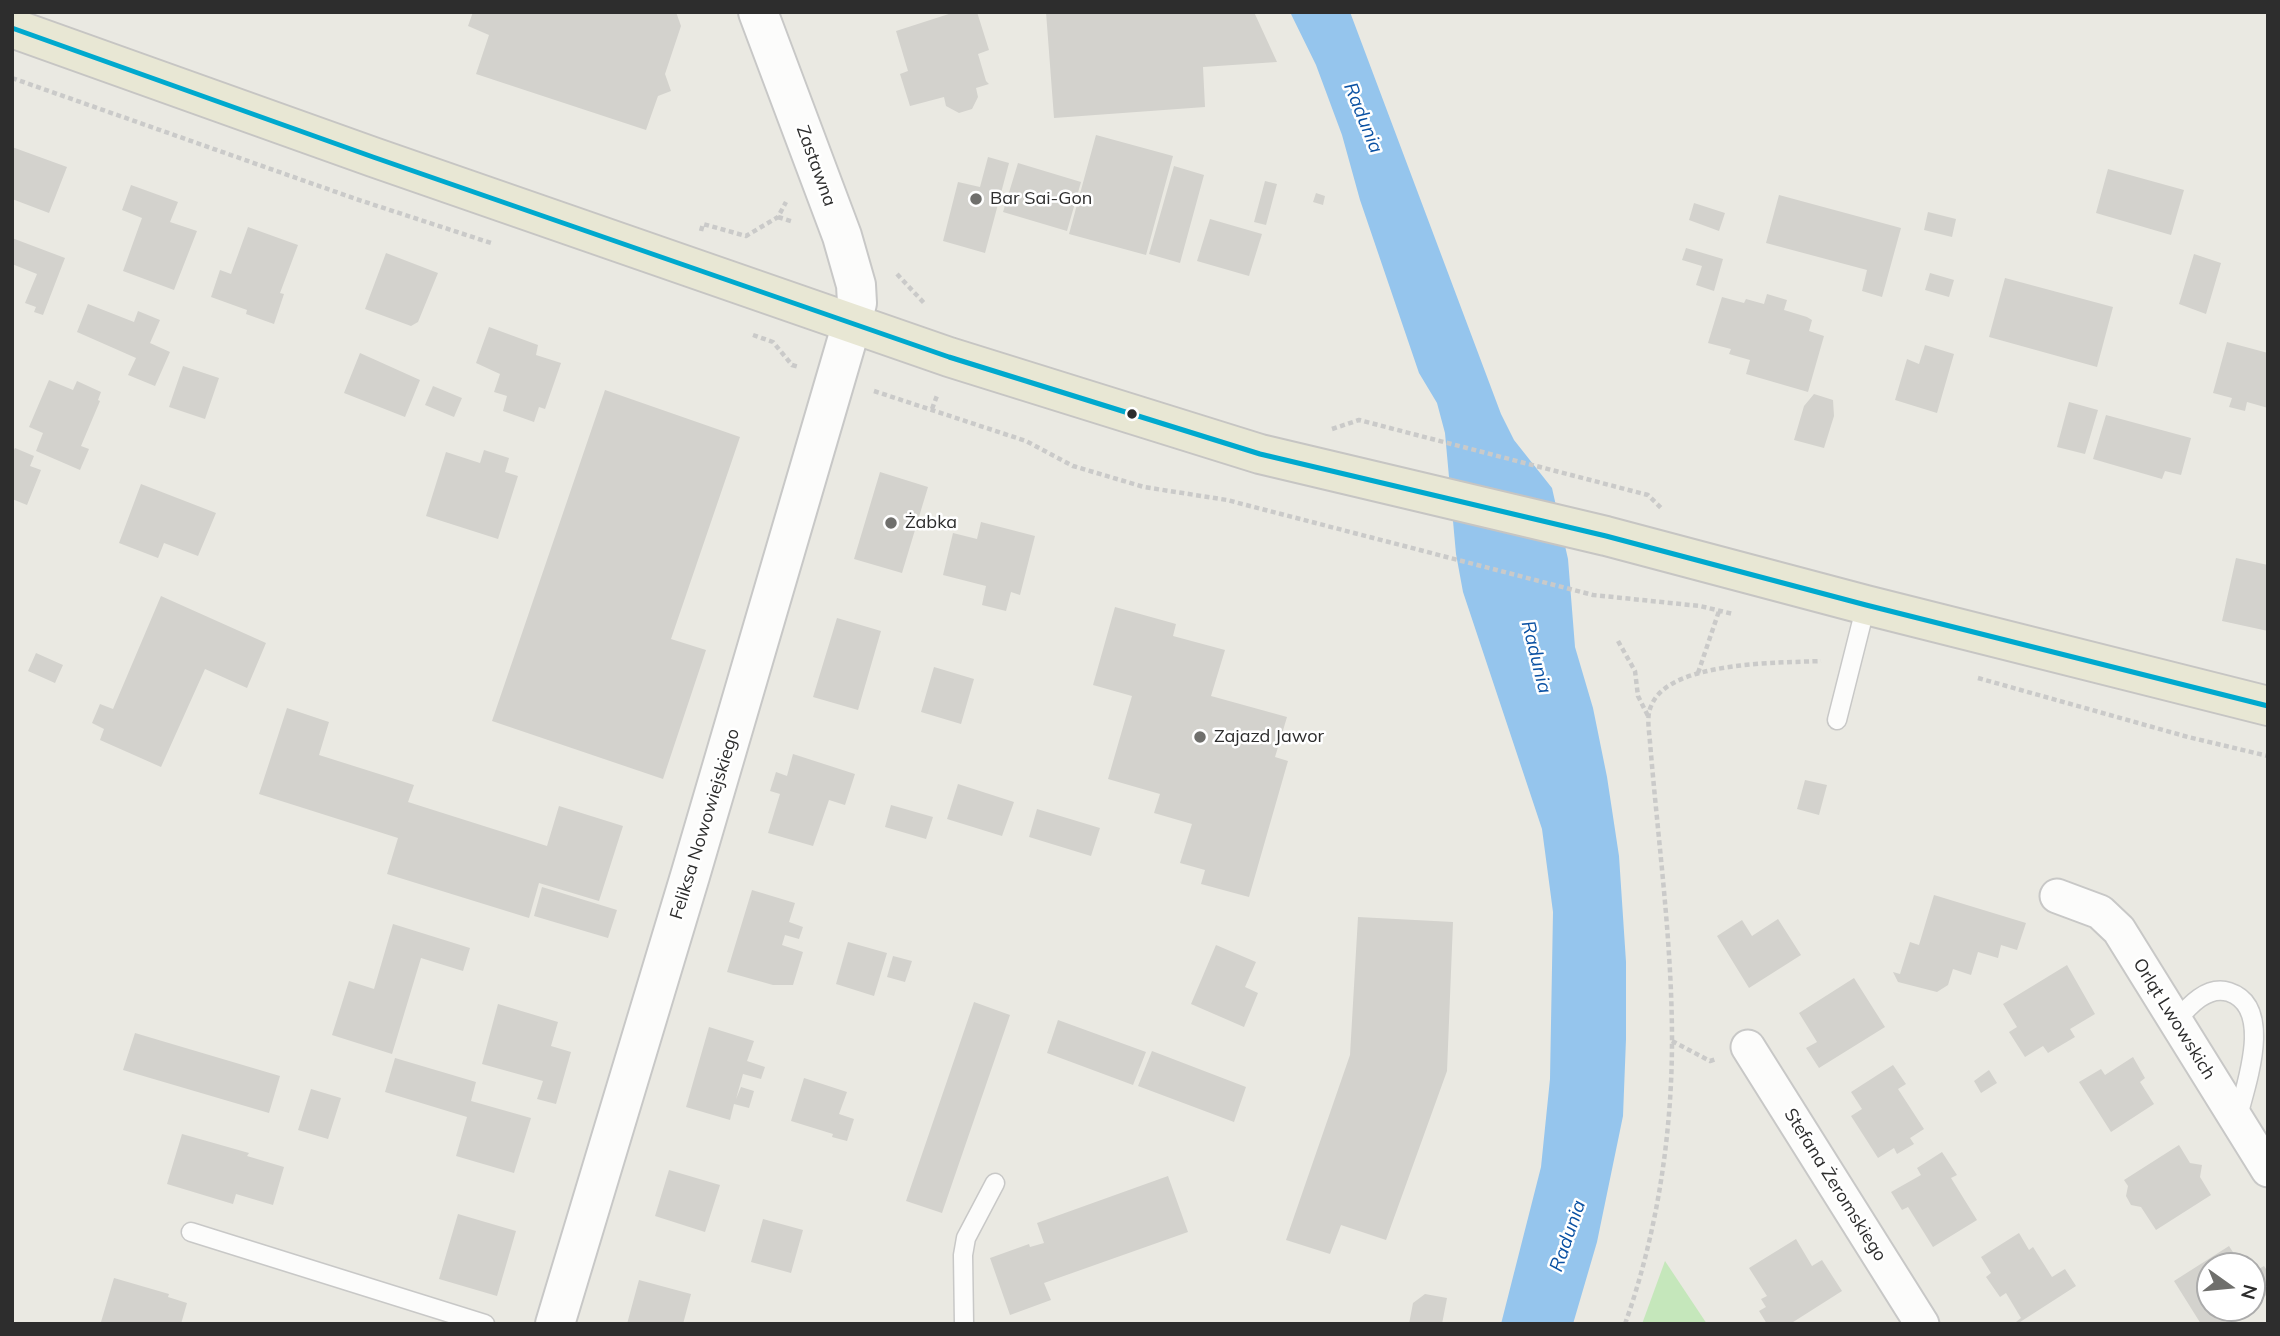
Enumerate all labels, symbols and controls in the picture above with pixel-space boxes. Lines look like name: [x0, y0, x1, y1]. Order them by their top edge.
water label: Radunia: [1339, 79, 1387, 157]
street label: Zastawna: [791, 123, 841, 209]
place label: Bar Sai-Gon: [990, 188, 1092, 210]
marker: Bar Sai-Gon: [968, 191, 984, 207]
unlabelled marker: [1125, 407, 1139, 421]
place label: Żabka: [905, 512, 957, 534]
marker: Żabka: [883, 515, 899, 531]
water label: Radunia: [1516, 618, 1556, 696]
street label: Feliksa Nowowiejskiego: [666, 726, 744, 922]
place label: Zajazd Jawor: [1214, 726, 1324, 748]
marker: Zajazd Jawor: [1192, 729, 1208, 745]
street label: Orląt Lwowskich: [2128, 954, 2220, 1084]
street label: Stefana Żeromskiego: [1779, 1105, 1891, 1265]
water label: Radunia: [1545, 1197, 1591, 1275]
north arrow: [2196, 1252, 2266, 1322]
text: N: [2236, 1282, 2263, 1302]

